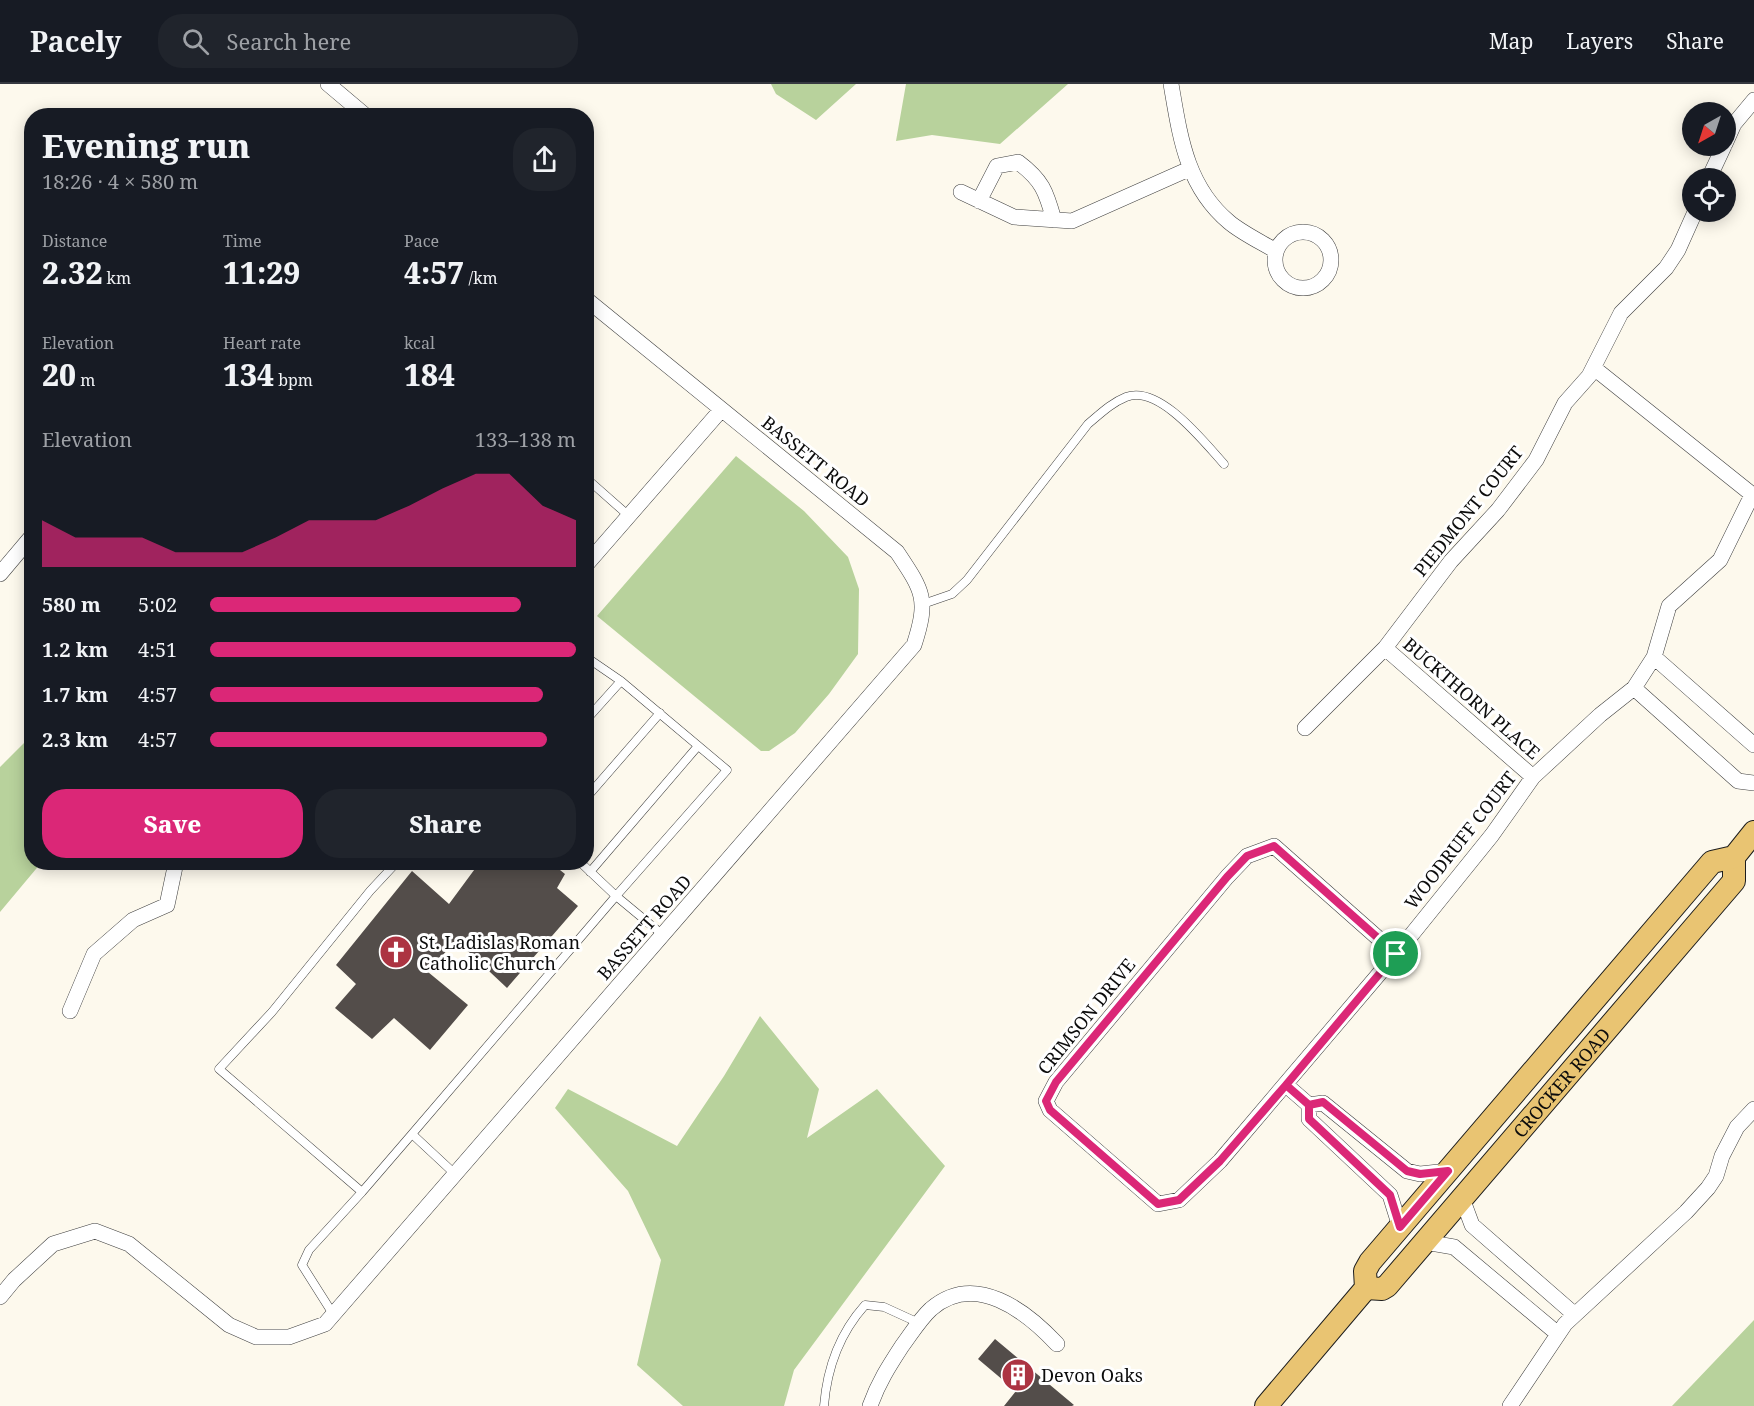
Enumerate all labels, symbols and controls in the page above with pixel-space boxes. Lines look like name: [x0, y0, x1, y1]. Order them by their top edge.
search box: [158, 14, 578, 68]
text: Pacely: [30, 22, 122, 60]
icon: search: [179, 25, 212, 58]
text: Search here: [227, 26, 351, 56]
text: Map: [1489, 27, 1533, 55]
text: Layers: [1566, 27, 1633, 55]
text: Share: [1666, 27, 1724, 55]
north arrow: [1682, 102, 1736, 156]
map controls: [1682, 102, 1736, 222]
text: Evening run: [42, 123, 250, 168]
button: share: [513, 128, 576, 191]
text: 18:26 · 4 × 580 m: [42, 168, 198, 195]
button: locate: [1682, 168, 1736, 222]
text: Distance: [42, 230, 107, 252]
text: Time: [223, 230, 262, 252]
text: Pace: [404, 230, 439, 252]
text: 2.32: [42, 252, 102, 293]
text: 11:29: [223, 252, 300, 293]
text: 4:57: [404, 252, 464, 293]
text: km: [102, 267, 131, 289]
text: /km: [464, 267, 498, 289]
text: Elevation: [42, 332, 114, 354]
text: Heart rate: [223, 332, 301, 354]
text: kcal: [404, 332, 435, 354]
text: 20: [42, 354, 76, 395]
text: 134: [223, 354, 274, 395]
text: 184: [404, 354, 455, 395]
text: m: [76, 369, 95, 391]
text: bpm: [274, 369, 313, 391]
street label: BASSETT ROAD: [757, 410, 875, 512]
text: Elevation: [42, 426, 132, 453]
text: 133–138 m: [475, 426, 576, 453]
street label: PIEDMONT COURT: [1408, 441, 1528, 581]
text: 580 m: [42, 591, 101, 618]
text: 5:02: [138, 591, 177, 618]
street label: BUCKTHORN PLACE: [1399, 632, 1545, 764]
text: 1.2 km: [42, 636, 108, 663]
text: 4:51: [138, 636, 177, 663]
text: 1.7 km: [42, 681, 108, 708]
text: 4:57: [138, 681, 177, 708]
text: 2.3 km: [42, 726, 108, 753]
text: 4:57: [138, 726, 177, 753]
street label: WOODRUFF COURT: [1399, 766, 1521, 914]
button: Save: [42, 789, 303, 858]
button: Share: [315, 789, 576, 858]
street label: BASSETT ROAD: [592, 869, 696, 985]
pin: [1370, 928, 1421, 979]
place label: St. Ladislas Roman Catholic Church: [419, 930, 580, 975]
church icon: St. Ladislas Roman Catholic Church: [378, 934, 414, 970]
icon: arrive: [1379, 937, 1412, 970]
street label: CRIMSON DRIVE: [1032, 953, 1140, 1079]
street label: CROCKER ROAD: [1508, 1022, 1615, 1142]
building icon: Devon Oaks: [1000, 1357, 1036, 1393]
place label: Devon Oaks: [1041, 1363, 1143, 1387]

